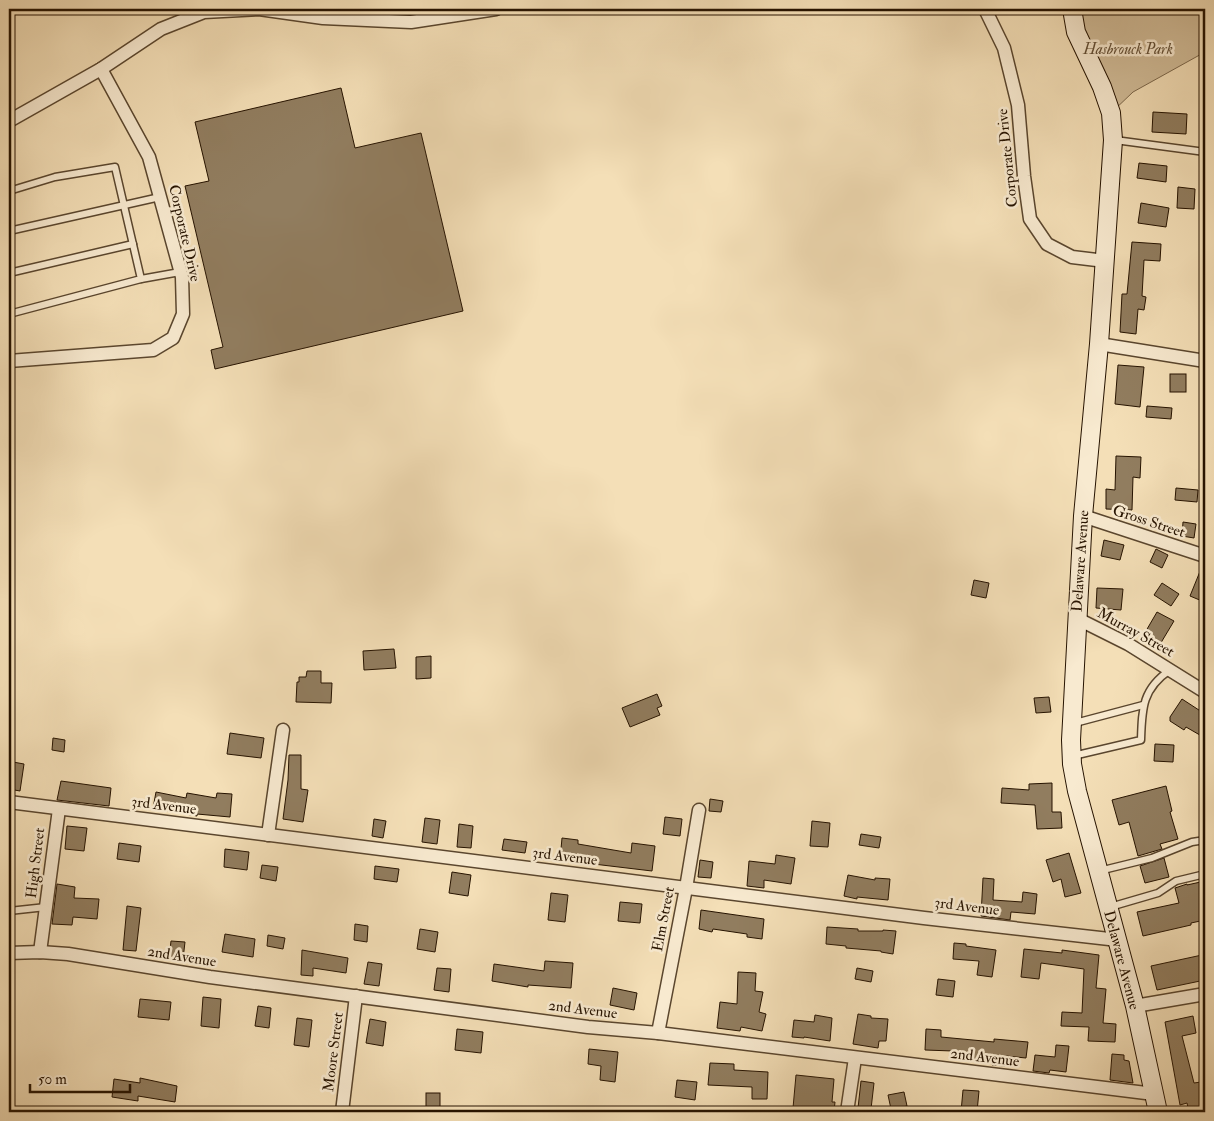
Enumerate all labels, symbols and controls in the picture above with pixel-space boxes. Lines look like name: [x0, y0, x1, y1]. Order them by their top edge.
park label: Hasbrouck Park: [1082, 40, 1173, 59]
street label: Corporate Drive: [993, 108, 1023, 208]
street label: Corporate Drive: [163, 183, 205, 284]
street label: Gross Street: [1110, 501, 1188, 542]
street label: Delaware Avenue: [1067, 509, 1094, 613]
street label: Murray Street: [1094, 603, 1178, 661]
street label: 3rd Avenue: [130, 792, 197, 819]
street label: High Street: [22, 827, 49, 899]
street label: 3rd Avenue: [531, 843, 598, 870]
street label: Elm Street: [648, 885, 679, 953]
street label: 3rd Avenue: [933, 893, 1000, 920]
street label: Delaware Avenue: [1099, 908, 1144, 1012]
street label: 2nd Avenue: [146, 942, 218, 971]
street label: 2nd Avenue: [547, 996, 618, 1023]
street label: Moore Street: [319, 1011, 348, 1093]
street label: 2nd Avenue: [949, 1044, 1020, 1071]
scale bar: [30, 1061, 130, 1093]
text: 50 m: [38, 1070, 67, 1089]

